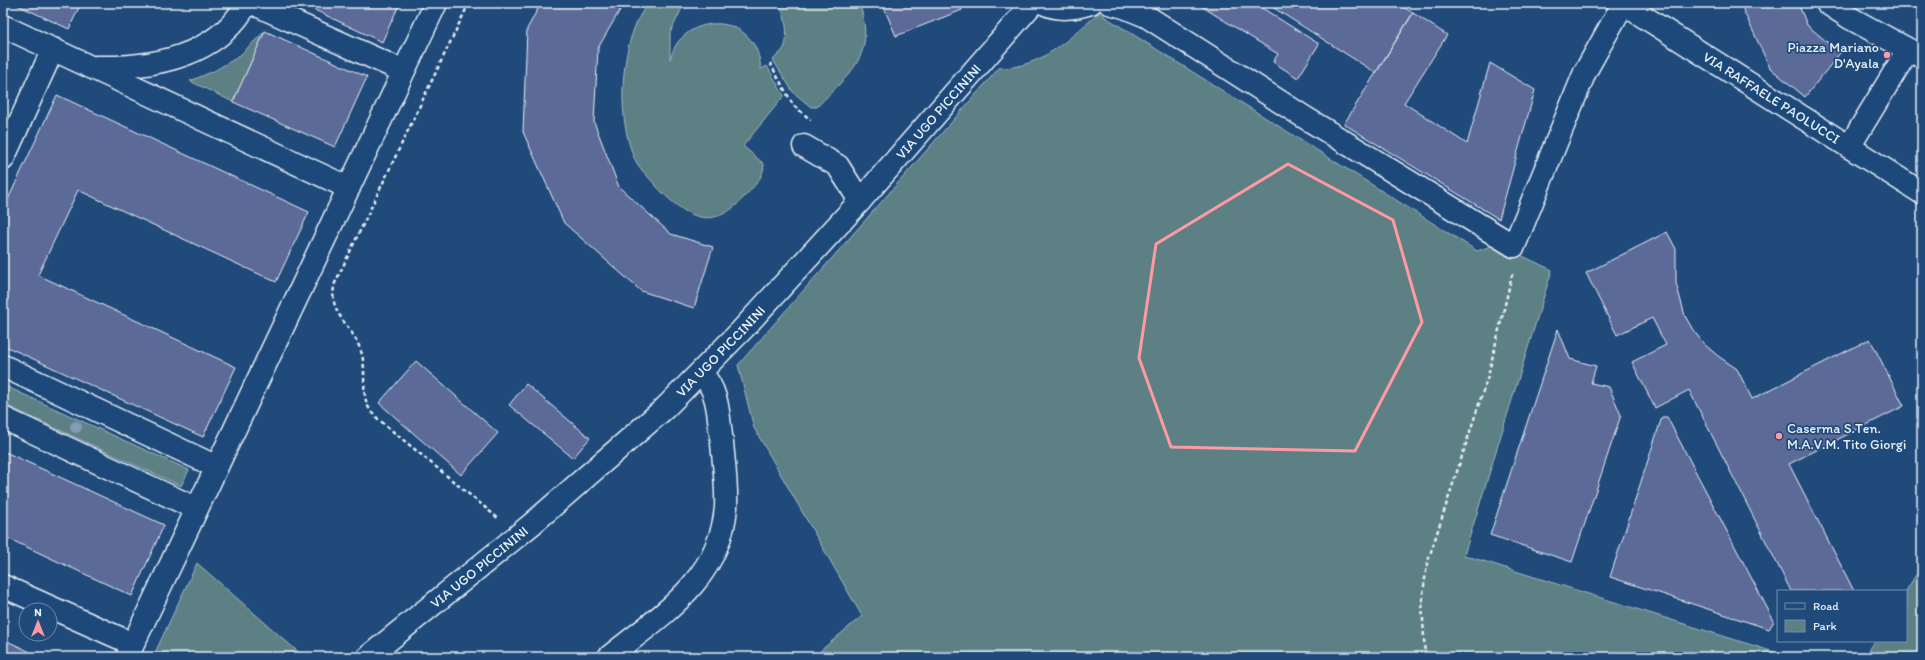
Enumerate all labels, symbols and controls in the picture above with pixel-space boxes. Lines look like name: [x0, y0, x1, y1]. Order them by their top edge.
place label: Piazza Mariano D'Ayala: [1788, 39, 1879, 72]
street label: VIA RAFFAELE PAOLUCCI: [1700, 48, 1843, 147]
marker: Piazza Mariano D'Ayala: [1882, 50, 1892, 60]
street label: VIA UGO PICCININI: [892, 60, 984, 163]
street label: VIA UGO PICCININI: [672, 302, 769, 400]
place label: Caserma S.Ten. M.A.V.M. Tito Giorgi: [1787, 420, 1906, 453]
marker: Caserma S.Ten. M.A.V.M. Tito Giorgi: [1774, 431, 1784, 441]
street label: VIA UGO PICCININI: [427, 522, 531, 612]
legend: [1777, 590, 1907, 642]
text: Road: [1813, 599, 1839, 613]
north arrow: [18, 602, 58, 642]
text: N: [34, 606, 42, 619]
text: Park: [1813, 619, 1837, 633]

